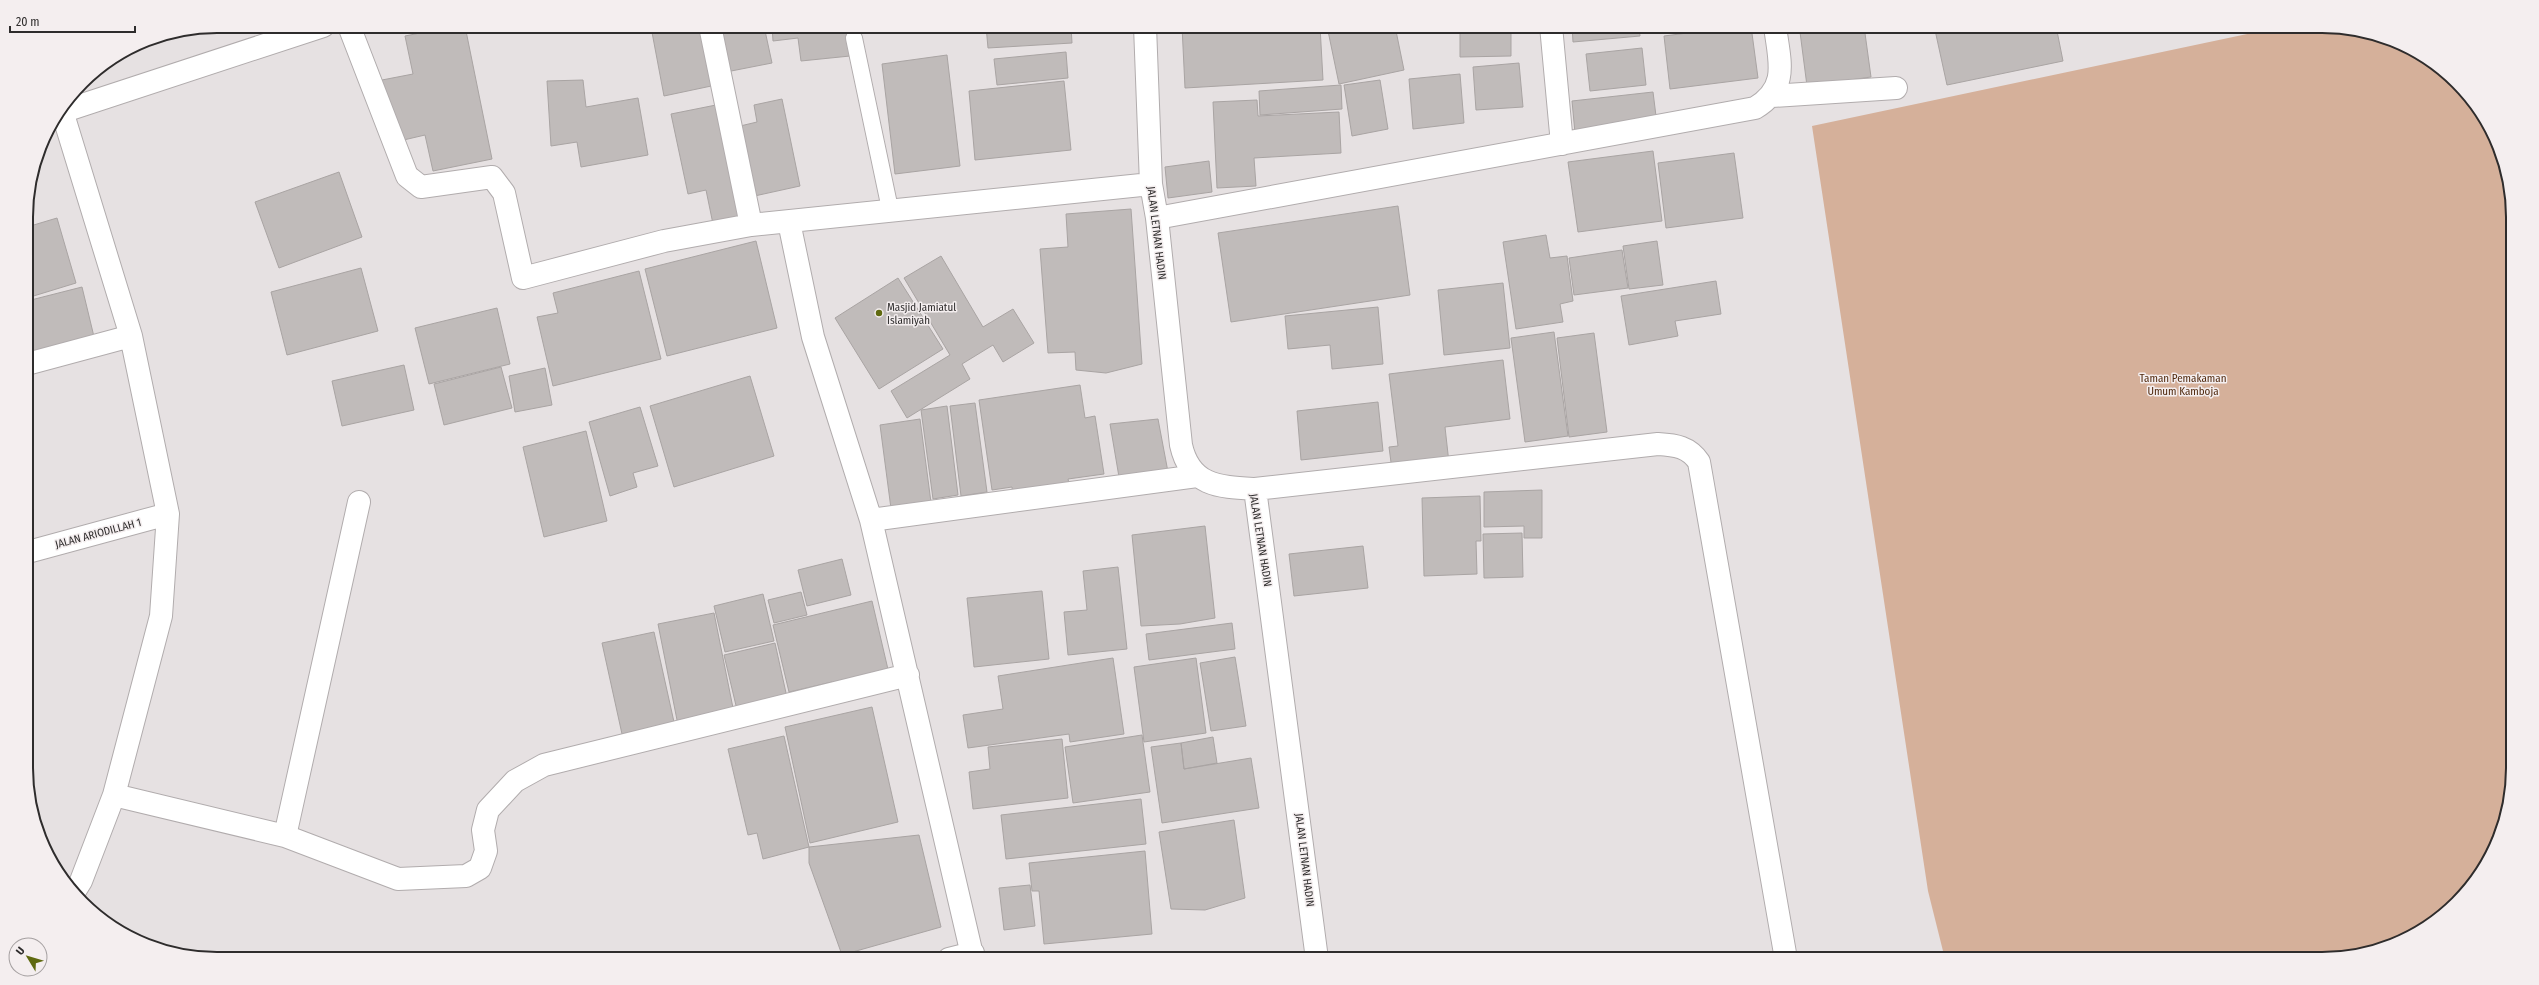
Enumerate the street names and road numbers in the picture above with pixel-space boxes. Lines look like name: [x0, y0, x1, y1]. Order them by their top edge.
street label: JALAN LETNAN HADIN: [1144, 186, 1169, 280]
street label: JALAN LETNAN HADIN: [1247, 493, 1274, 588]
street label: JALAN ARIODILLAH 1: [54, 516, 143, 551]
street label: JALAN LETNAN HADIN: [1292, 813, 1317, 907]

